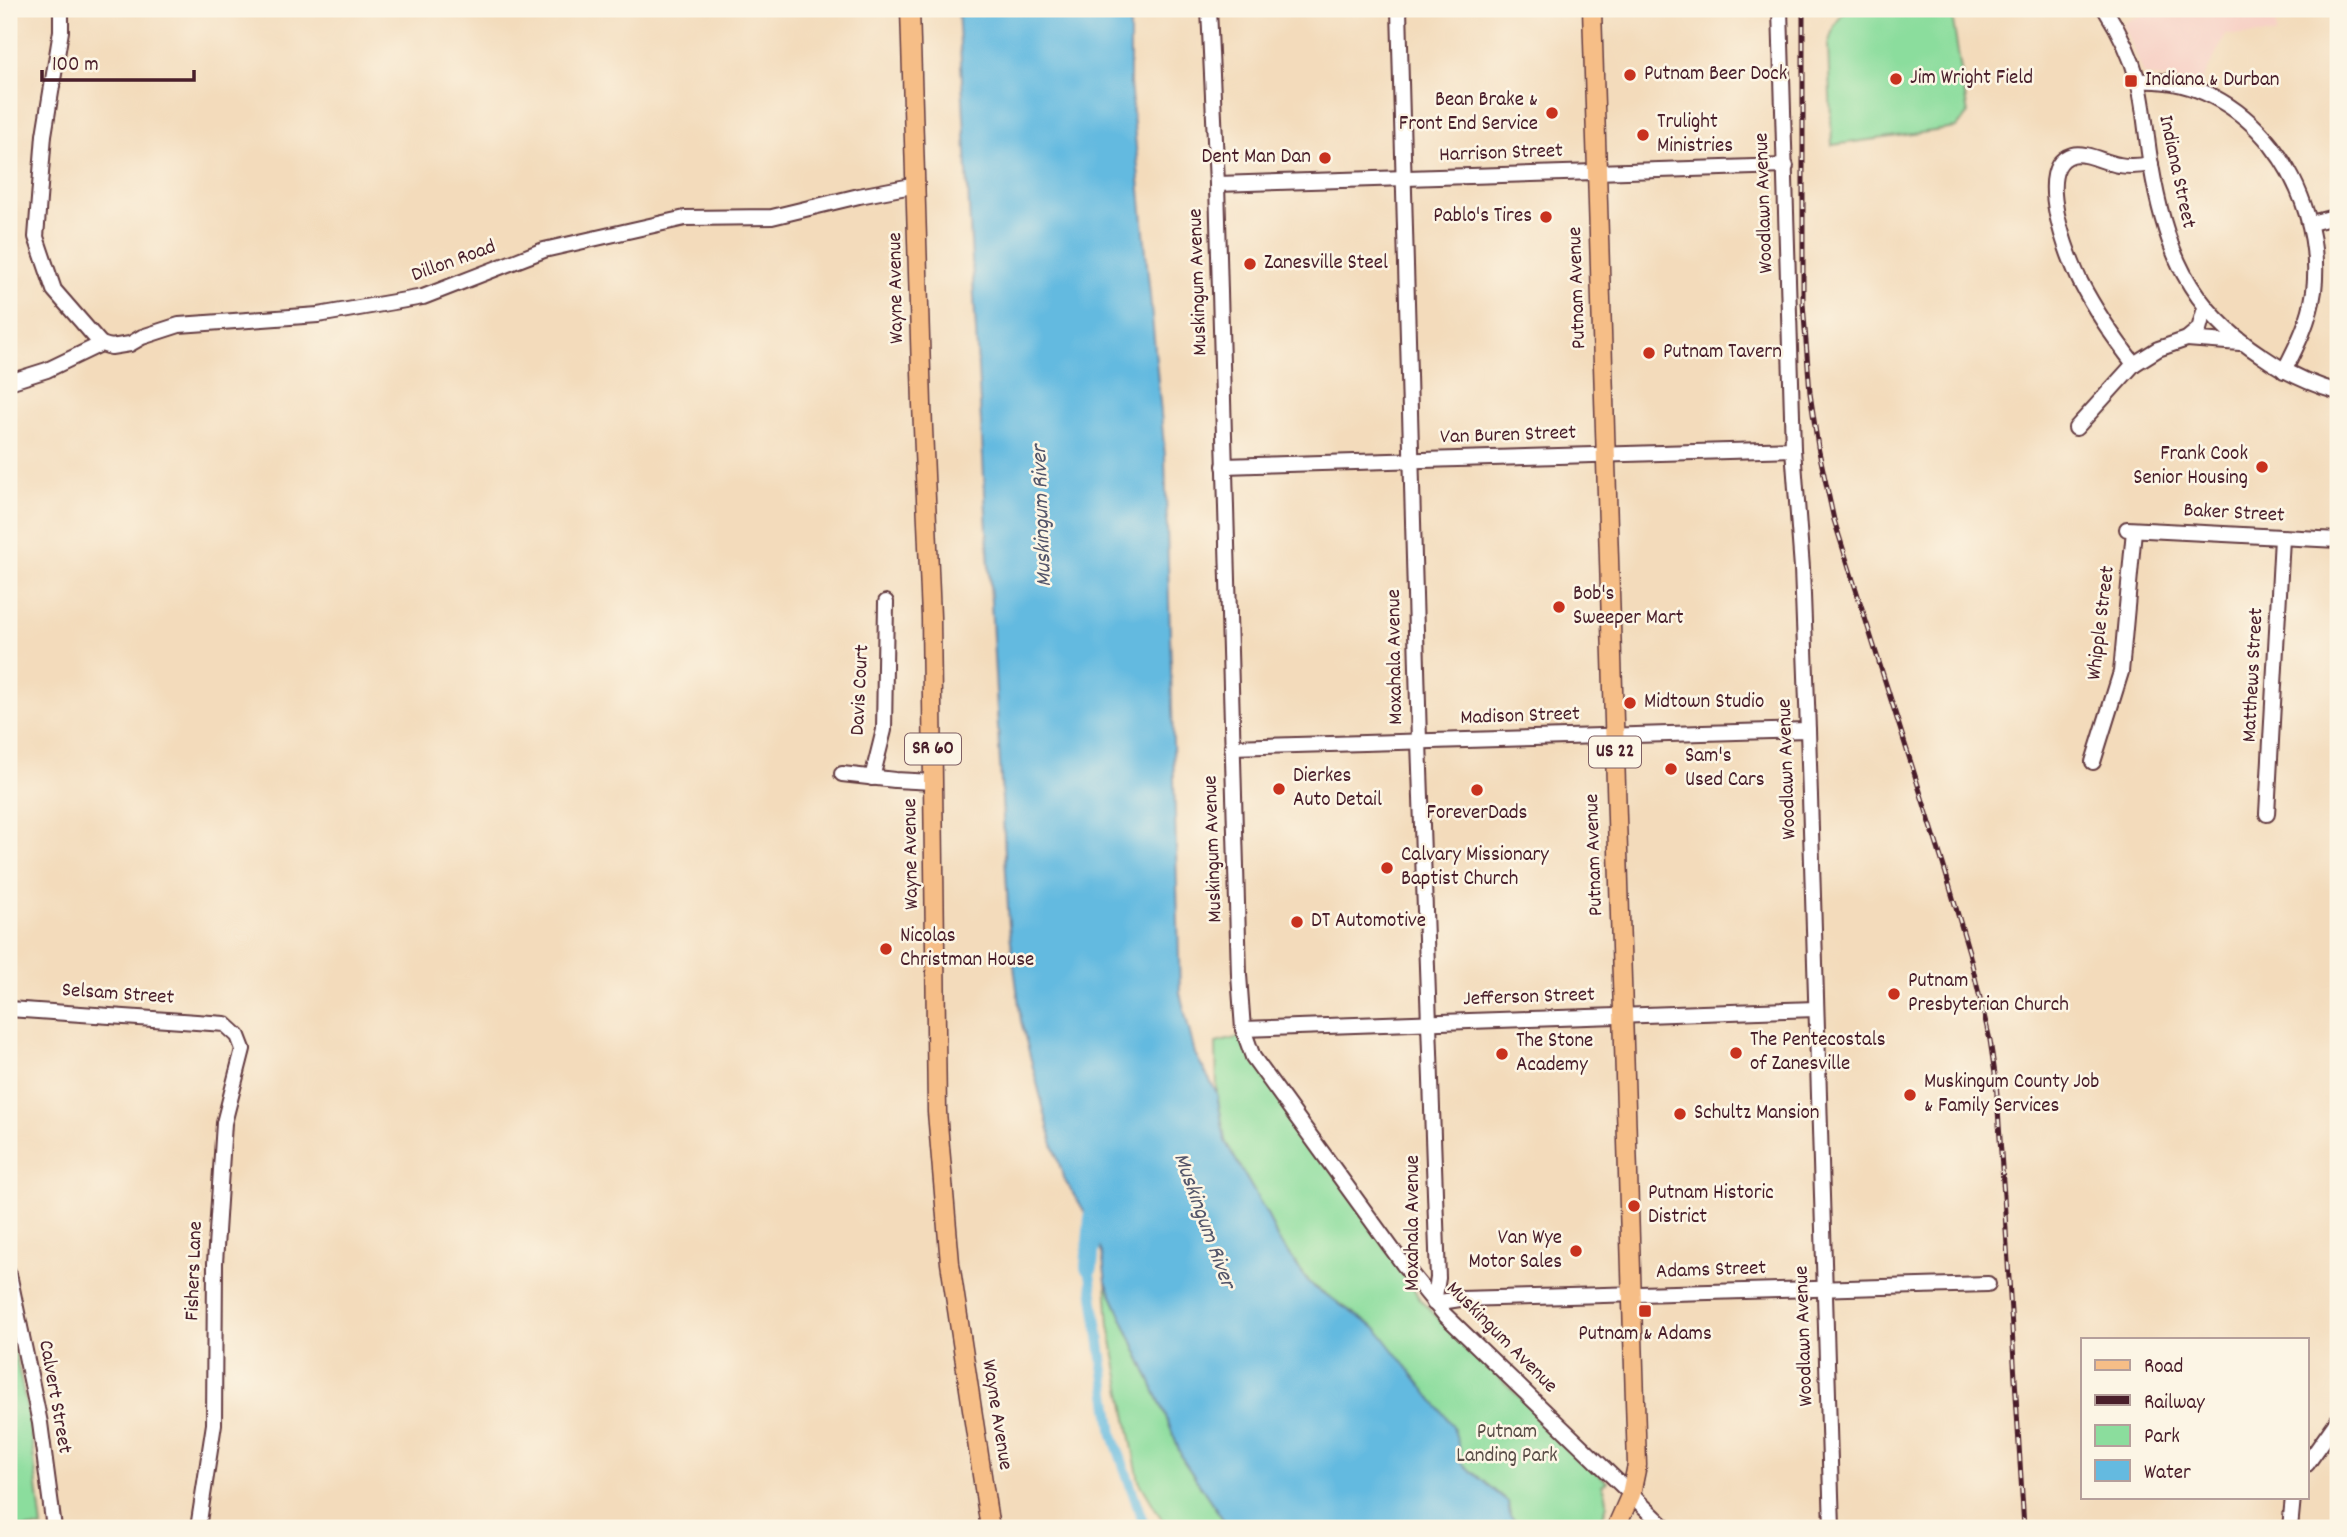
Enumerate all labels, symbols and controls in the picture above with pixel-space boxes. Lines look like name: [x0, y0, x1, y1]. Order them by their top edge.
scale bar: [42, 38, 194, 82]
text: 100 m: [52, 51, 99, 81]
place label: Putnam Beer Dock: [1644, 60, 1787, 90]
place label: Jim Wright Field: [1910, 64, 2033, 94]
place label: Indiana & Durban: [2145, 66, 2279, 96]
marker: Putnam Beer Dock: [1622, 67, 1638, 83]
marker: Jim Wright Field: [1888, 71, 1904, 87]
marker: Indiana & Durban: [2123, 73, 2139, 89]
place label: Bean Brake & Front End Service: [1399, 86, 1538, 140]
marker: Bean Brake & Front End Service: [1544, 105, 1560, 121]
place label: Trulight Ministries: [1657, 108, 1733, 162]
street label: Indiana Street: [2149, 113, 2203, 232]
marker: Trulight Ministries: [1635, 127, 1651, 143]
street label: Woodlawn Avenue: [1748, 132, 1782, 274]
street label: Harrison Street: [1439, 137, 1564, 171]
place label: Dent Man Dan: [1202, 143, 1311, 173]
marker: Dent Man Dan: [1317, 150, 1333, 166]
place label: Pablo's Tires: [1433, 202, 1532, 232]
street label: Muskingum Avenue: [1181, 208, 1217, 356]
marker: Pablo's Tires: [1538, 209, 1554, 225]
street label: Putnam Avenue: [1561, 226, 1595, 350]
street label: Wayne Avenue: [881, 232, 913, 344]
street label: Dillon Road: [408, 233, 500, 291]
place label: Zanesville Steel: [1264, 249, 1388, 279]
marker: Zanesville Steel: [1242, 256, 1258, 272]
place label: Putnam Tavern: [1663, 338, 1782, 368]
marker: Putnam Tavern: [1641, 345, 1657, 361]
street label: Van Buren Street: [1439, 419, 1577, 453]
place label: Frank Cook Senior Housing: [2133, 440, 2248, 494]
water label: Muskingum River: [1024, 442, 1062, 588]
marker: Frank Cook Senior Housing: [2254, 459, 2270, 475]
street label: Baker Street: [2183, 496, 2286, 532]
street label: Whipple Street: [2080, 564, 2124, 682]
place label: Bob's Sweeper Mart: [1573, 580, 1684, 634]
street label: Moxahala Avenue: [1380, 589, 1412, 725]
marker: Bob's Sweeper Mart: [1551, 599, 1567, 615]
street label: Matthews Street: [2235, 607, 2273, 743]
street label: Davis Court: [844, 643, 878, 736]
place label: Midtown Studio: [1644, 688, 1764, 718]
marker: Midtown Studio: [1622, 695, 1638, 711]
street label: Woodlawn Avenue: [1771, 698, 1805, 840]
street label: Madison Street: [1460, 700, 1581, 734]
road number: SR 60: [905, 734, 961, 764]
road number: US 22: [1589, 736, 1641, 768]
place label: Sam's Used Cars: [1685, 742, 1765, 796]
marker: Sam's Used Cars: [1663, 761, 1679, 777]
place label: Dierkes Auto Detail: [1293, 762, 1382, 816]
street label: Muskingum Avenue: [1196, 775, 1232, 923]
marker: Dierkes Auto Detail: [1271, 781, 1287, 797]
marker: ForeverDads: [1469, 782, 1485, 798]
street label: Putnam Avenue: [1578, 793, 1612, 917]
street label: Wayne Avenue: [896, 798, 928, 910]
place label: ForeverDads: [1427, 799, 1527, 829]
place label: Calvary Missionary Baptist Church: [1401, 841, 1549, 895]
marker: Calvary Missionary Baptist Church: [1379, 860, 1395, 876]
place label: DT Automotive: [1311, 907, 1426, 937]
marker: DT Automotive: [1289, 914, 1305, 930]
place label: Nicolas Christman House: [900, 922, 1034, 976]
marker: Nicolas Christman House: [878, 941, 894, 957]
place label: Putnam Presbyterian Church: [1908, 967, 2069, 1021]
street label: Selsam Street: [61, 976, 175, 1014]
street label: Jefferson Street: [1463, 981, 1596, 1015]
marker: Putnam Presbyterian Church: [1886, 986, 1902, 1002]
place label: The Pentecostals of Zanesville: [1750, 1026, 1886, 1080]
place label: The Stone Academy: [1516, 1027, 1593, 1081]
marker: The Pentecostals of Zanesville: [1728, 1045, 1744, 1061]
marker: The Stone Academy: [1494, 1046, 1510, 1062]
place label: Muskingum County Job & Family Services: [1924, 1068, 2099, 1122]
marker: Muskingum County Job & Family Services: [1902, 1087, 1918, 1103]
place label: Schultz Mansion: [1694, 1099, 1820, 1129]
marker: Schultz Mansion: [1672, 1106, 1688, 1122]
water label: Muskingum River: [1163, 1149, 1244, 1296]
street label: Moxahala Avenue: [1399, 1155, 1429, 1291]
place label: Putnam Historic District: [1648, 1179, 1774, 1233]
marker: Putnam Historic District: [1626, 1198, 1642, 1214]
street label: Fishers Lane: [178, 1221, 212, 1321]
place label: Van Wye Motor Sales: [1468, 1224, 1562, 1278]
marker: Van Wye Motor Sales: [1568, 1243, 1584, 1259]
street label: Adams Street: [1655, 1254, 1767, 1288]
street label: Woodlawn Avenue: [1788, 1265, 1822, 1407]
street label: Muskingum Avenue: [1438, 1275, 1564, 1401]
marker: Putnam & Adams: [1637, 1303, 1653, 1319]
place label: Putnam & Adams: [1578, 1320, 1712, 1350]
street label: Calvert Street: [29, 1338, 79, 1456]
legend: [2081, 1338, 2308, 1498]
text: Road: [2144, 1353, 2183, 1383]
street label: Wayne Avenue: [972, 1358, 1020, 1472]
text: Railway: [2144, 1389, 2205, 1419]
park label: Putnam Landing Park: [1456, 1418, 1558, 1472]
text: Park: [2144, 1423, 2180, 1453]
text: Water: [2144, 1459, 2191, 1489]

